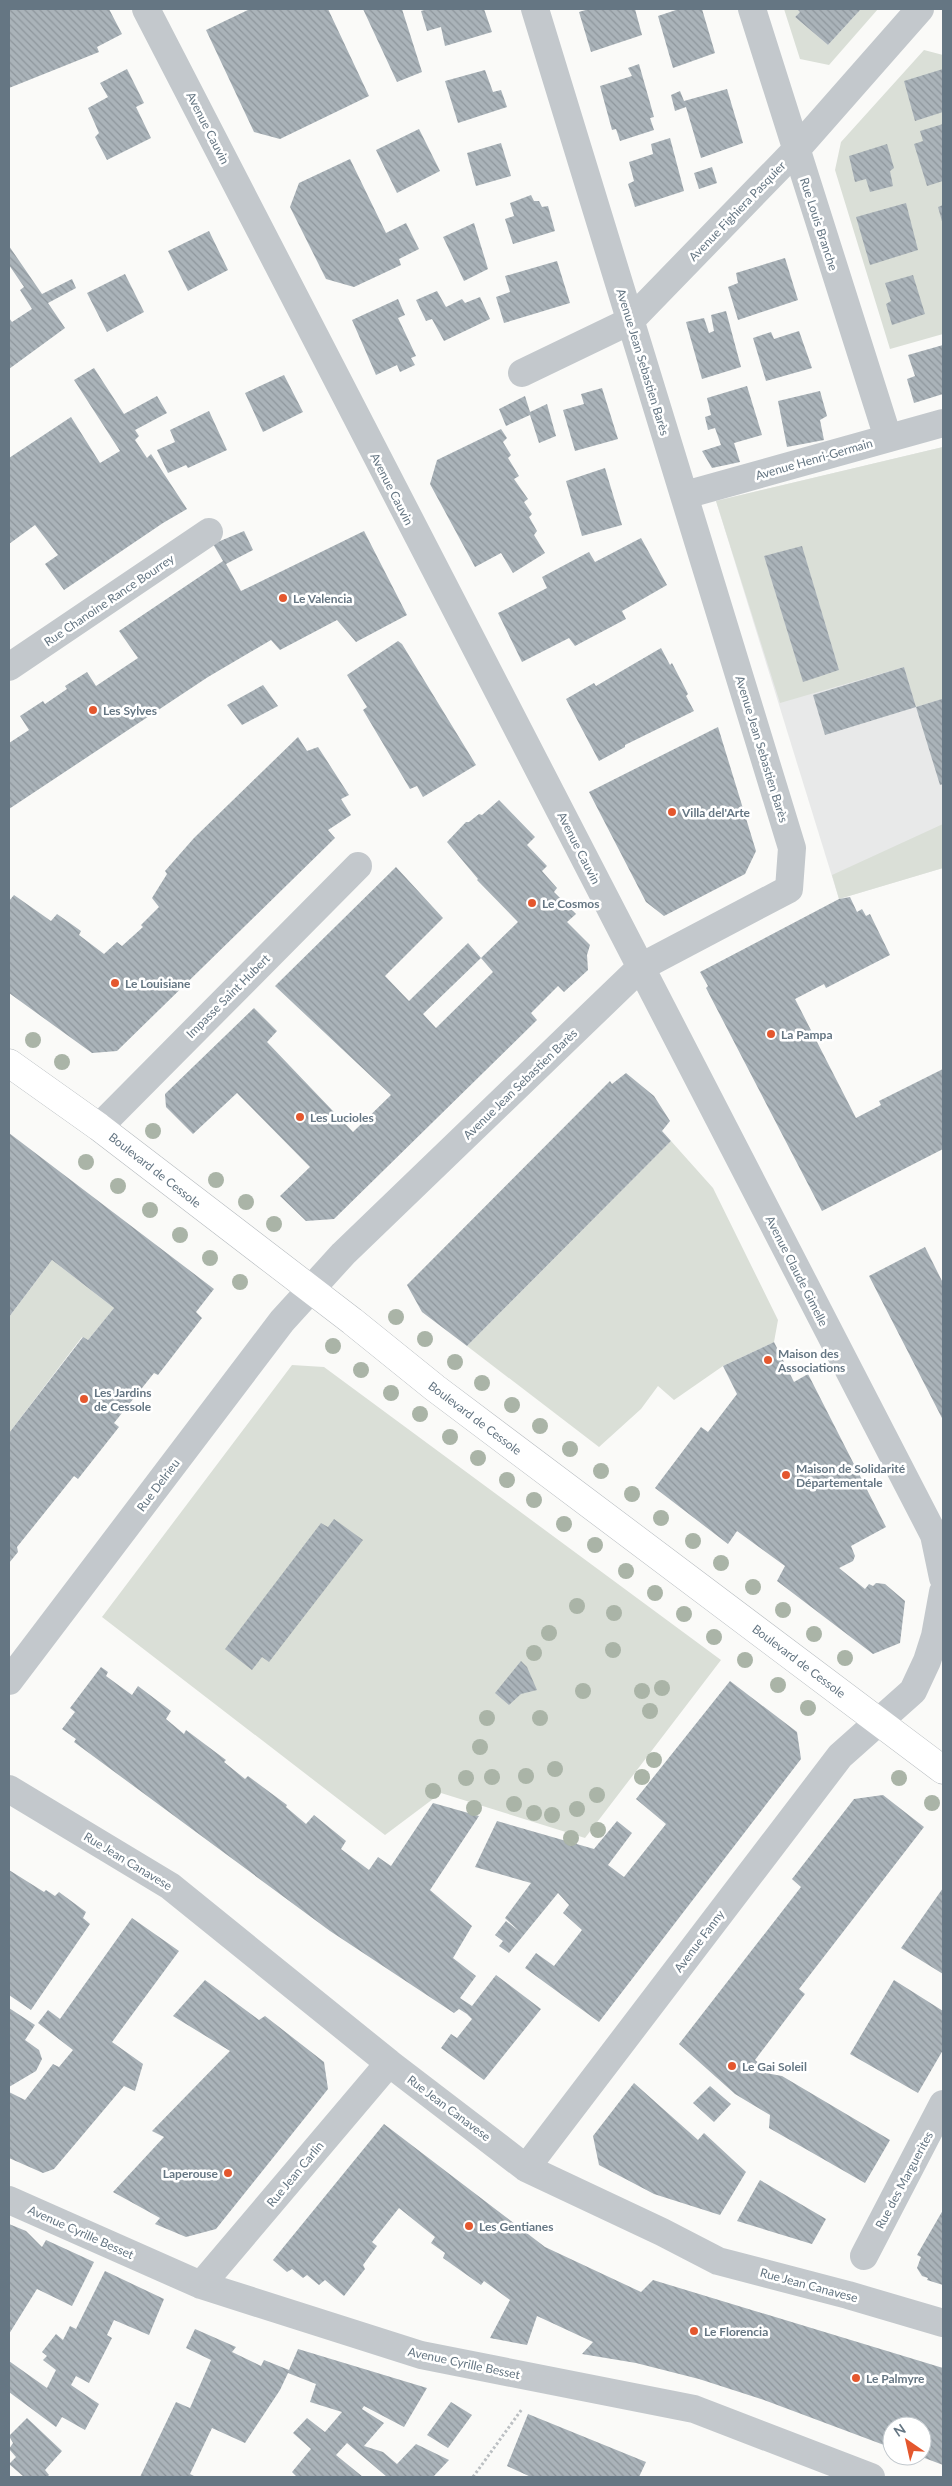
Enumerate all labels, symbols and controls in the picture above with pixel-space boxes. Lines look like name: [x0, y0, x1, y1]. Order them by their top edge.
street label: Avenue Cauvin: [183, 89, 233, 167]
street label: Avenue Fighiera Pasquier: [685, 157, 789, 264]
street label: Rue Louis Branche: [797, 176, 841, 272]
street label: Avenue Jean Sebastien Barès: [613, 287, 673, 437]
street label: Avenue Henri-Germain: [754, 435, 874, 483]
street label: Avenue Cauvin: [367, 450, 417, 528]
street label: Rue Chanoine Rance Bourrey: [41, 550, 178, 649]
place label: Le Valencia: [293, 591, 352, 606]
marker: Le Valencia: [277, 592, 289, 604]
street label: Avenue Jean Sebastien Barès: [732, 674, 792, 824]
place label: Les Sylves: [103, 703, 157, 718]
marker: Les Sylves: [87, 704, 99, 716]
place label: Villa del'Arte: [681, 805, 751, 820]
marker: Villa del'Arte: [666, 806, 678, 818]
street label: Avenue Cauvin: [554, 809, 604, 887]
place label: Le Cosmos: [542, 896, 599, 911]
marker: Le Cosmos: [526, 897, 538, 909]
street label: Impasse Saint Hubert: [183, 950, 274, 1041]
place label: Le Louisiane: [125, 976, 191, 991]
marker: Le Louisiane: [109, 977, 121, 989]
street label: Avenue Jean Sebastien Barès: [460, 1026, 580, 1142]
place label: La Pampa: [781, 1027, 833, 1042]
marker: La Pampa: [765, 1028, 777, 1040]
place label: Les Lucioles: [310, 1110, 374, 1125]
marker: Les Lucioles: [294, 1111, 306, 1123]
street label: Boulevard de Cessole: [106, 1129, 204, 1211]
street label: Avenue Claude Gimelle: [763, 1213, 831, 1329]
place label: Maison des Associations: [777, 1346, 845, 1375]
marker: Maison des Associations: [762, 1354, 774, 1366]
street label: Boulevard de Cessole: [425, 1378, 525, 1458]
place label: Les Jardins de Cessole: [94, 1385, 152, 1414]
marker: Les Jardins de Cessole: [78, 1393, 90, 1405]
street label: Rue Delrieu: [133, 1456, 183, 1514]
place label: Maison de Solidarité Départementale: [796, 1461, 906, 1490]
marker: Maison de Solidarité Départementale: [780, 1469, 792, 1481]
street label: Boulevard de Cessole: [749, 1621, 849, 1701]
street label: Rue Jean Canavese: [81, 1829, 175, 1893]
street label: Avenue Fanny: [671, 1906, 728, 1975]
place label: Le Gai Soleil: [742, 2059, 807, 2074]
marker: Le Gai Soleil: [726, 2060, 738, 2072]
street label: Rue Jean Canavese: [404, 2072, 494, 2144]
street label: Rue des Marguerites: [872, 2129, 936, 2231]
street label: Rue Jean Carlin: [263, 2138, 327, 2210]
place label: Laperouse: [163, 2166, 219, 2181]
marker: Laperouse: [222, 2167, 234, 2179]
street label: Avenue Cyrille Besset: [26, 2202, 137, 2262]
place label: Les Gentianes: [479, 2219, 554, 2234]
marker: Les Gentianes: [463, 2220, 475, 2232]
street label: Rue Jean Canavese: [759, 2265, 859, 2305]
place label: Le Florencia: [704, 2324, 768, 2339]
marker: Le Florencia: [688, 2325, 700, 2337]
street label: Avenue Cyrille Besset: [407, 2344, 522, 2382]
place label: Le Palmyre: [866, 2371, 925, 2386]
marker: Le Palmyre: [850, 2372, 862, 2384]
north arrow: [882, 2416, 932, 2466]
text: N: [890, 2420, 909, 2440]

